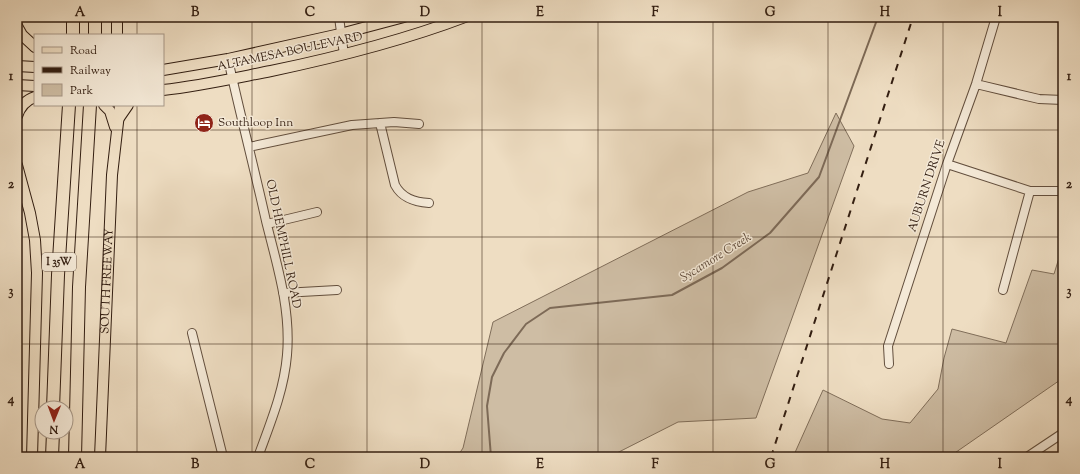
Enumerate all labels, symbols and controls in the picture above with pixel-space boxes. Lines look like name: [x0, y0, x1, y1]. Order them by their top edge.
text: A: [75, 4, 86, 22]
text: B: [191, 4, 200, 22]
text: C: [305, 4, 315, 22]
text: D: [420, 4, 430, 22]
text: E: [536, 4, 544, 22]
text: F: [651, 4, 659, 22]
text: G: [765, 4, 776, 22]
text: H: [880, 4, 891, 22]
text: I: [998, 4, 1003, 22]
street label: ALTAMESA BOULEVARD: [216, 28, 364, 76]
legend: [34, 34, 164, 106]
text: Road: [70, 42, 97, 60]
text: Railway: [70, 62, 111, 80]
text: 1: [9, 68, 14, 86]
text: 1: [1067, 68, 1072, 86]
text: Park: [70, 82, 93, 100]
hotel icon: Southloop Inn: [193, 112, 215, 134]
place label: Southloop Inn: [218, 114, 293, 132]
street label: AUBURN DRIVE: [904, 137, 951, 234]
text: 2: [8, 176, 15, 194]
text: 2: [1066, 176, 1073, 194]
street label: OLD HEMPHILL ROAD: [261, 178, 305, 310]
street label: SOUTH FREEWAY: [96, 228, 119, 334]
water label: Sycamore Creek: [677, 229, 755, 287]
road number: I 35W: [42, 253, 76, 271]
text: 3: [8, 283, 14, 301]
text: 3: [1066, 283, 1072, 301]
text: 4: [7, 391, 15, 409]
text: 4: [1065, 391, 1073, 409]
north arrow: [34, 400, 74, 440]
text: N: [49, 421, 59, 437]
text: A: [75, 456, 86, 474]
text: B: [191, 456, 200, 474]
text: C: [305, 456, 315, 474]
text: D: [420, 456, 430, 474]
text: E: [536, 456, 544, 474]
text: F: [651, 456, 659, 474]
text: G: [765, 456, 776, 474]
text: H: [880, 456, 891, 474]
text: I: [998, 456, 1003, 474]

